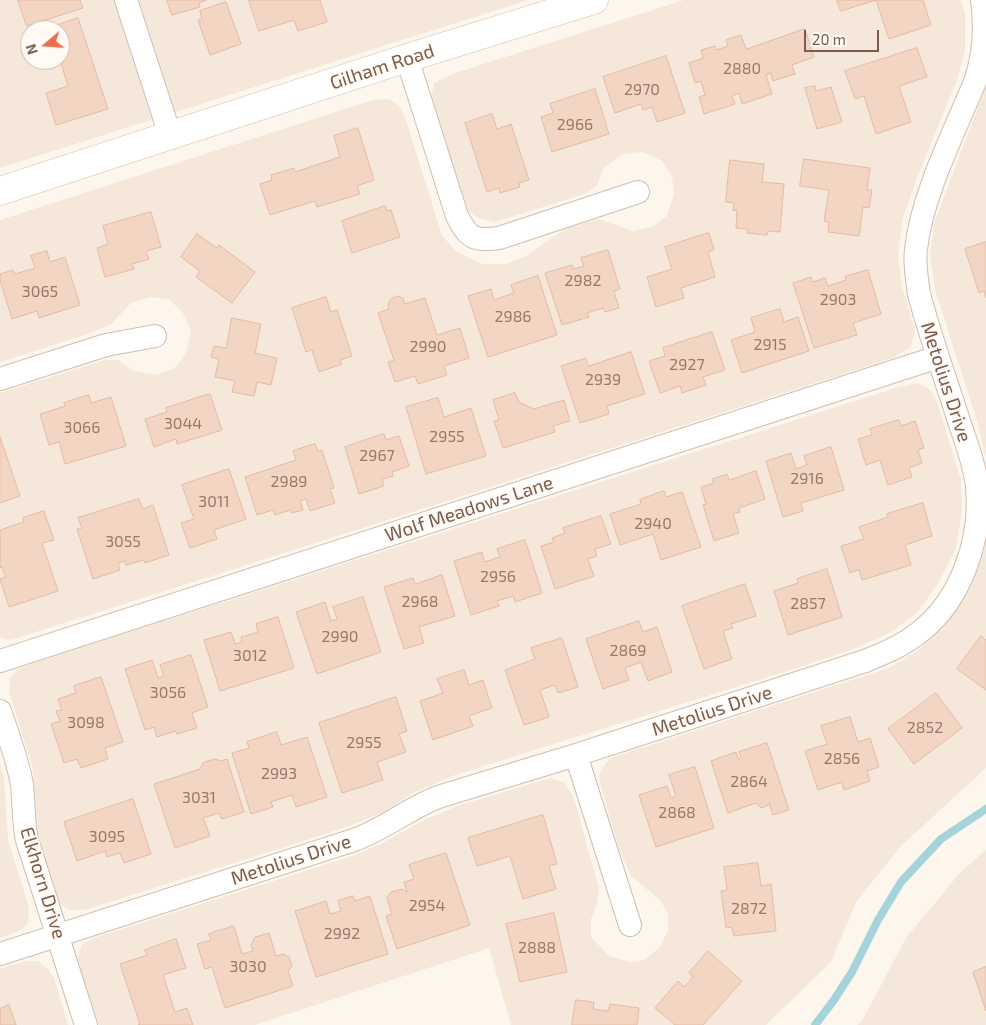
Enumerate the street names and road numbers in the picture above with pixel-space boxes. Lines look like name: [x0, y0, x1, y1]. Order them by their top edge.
street label: Gilham Road: [327, 39, 437, 95]
street label: Metolius Drive: [916, 319, 976, 445]
street label: Wolf Meadows Lane: [382, 471, 556, 547]
street label: Metolius Drive: [649, 681, 775, 741]
street label: Elkhorn Drive: [15, 824, 71, 942]
street label: Metolius Drive: [228, 830, 354, 890]

